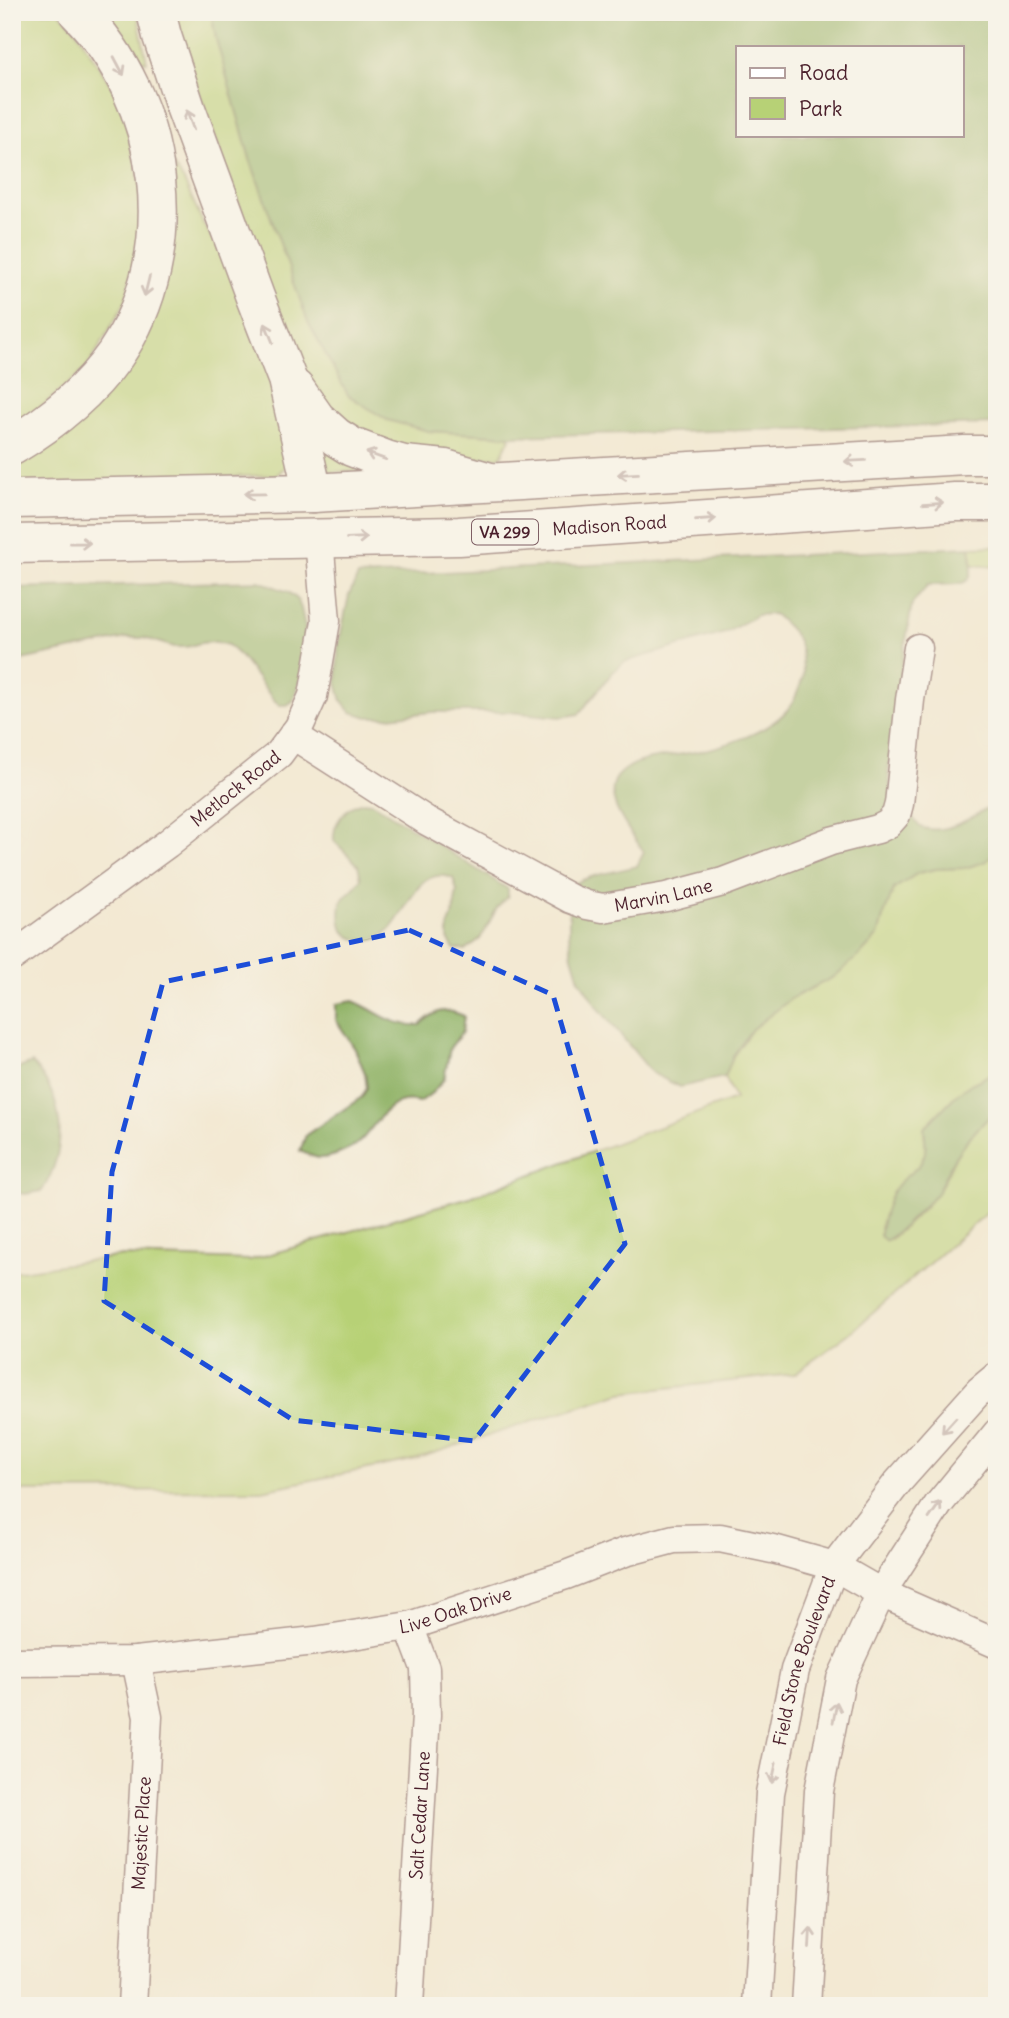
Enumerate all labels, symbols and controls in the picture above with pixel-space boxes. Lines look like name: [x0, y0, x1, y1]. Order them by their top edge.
legend: [736, 46, 964, 136]
one-way arrow: [112, 56, 126, 76]
text: Road: [799, 59, 848, 86]
text: Park: [799, 95, 842, 122]
one-way arrow: [183, 109, 196, 131]
one-way arrow: [140, 274, 153, 297]
one-way arrow: [262, 323, 275, 345]
one-way arrow: [365, 449, 387, 461]
one-way arrow: [844, 455, 867, 468]
one-way arrow: [617, 468, 640, 481]
one-way arrow: [243, 487, 266, 501]
one-way arrow: [922, 497, 945, 510]
street label: Madison Road: [552, 510, 668, 541]
one-way arrow: [695, 512, 717, 525]
road number: VA 299: [472, 520, 538, 544]
one-way arrow: [345, 532, 368, 545]
one-way arrow: [69, 536, 92, 550]
street label: Metlock Road: [186, 745, 286, 832]
street label: Marvin Lane: [613, 873, 715, 917]
one-way arrow: [941, 1415, 957, 1433]
one-way arrow: [928, 1501, 942, 1520]
street label: Field Stone Boulevard: [768, 1573, 840, 1748]
street label: Live Oak Drive: [397, 1581, 514, 1638]
one-way arrow: [828, 1701, 842, 1724]
street label: Salt Cedar Lane: [404, 1751, 435, 1880]
one-way arrow: [766, 1761, 780, 1784]
street label: Majestic Place: [126, 1776, 156, 1891]
one-way arrow: [804, 1926, 817, 1949]

